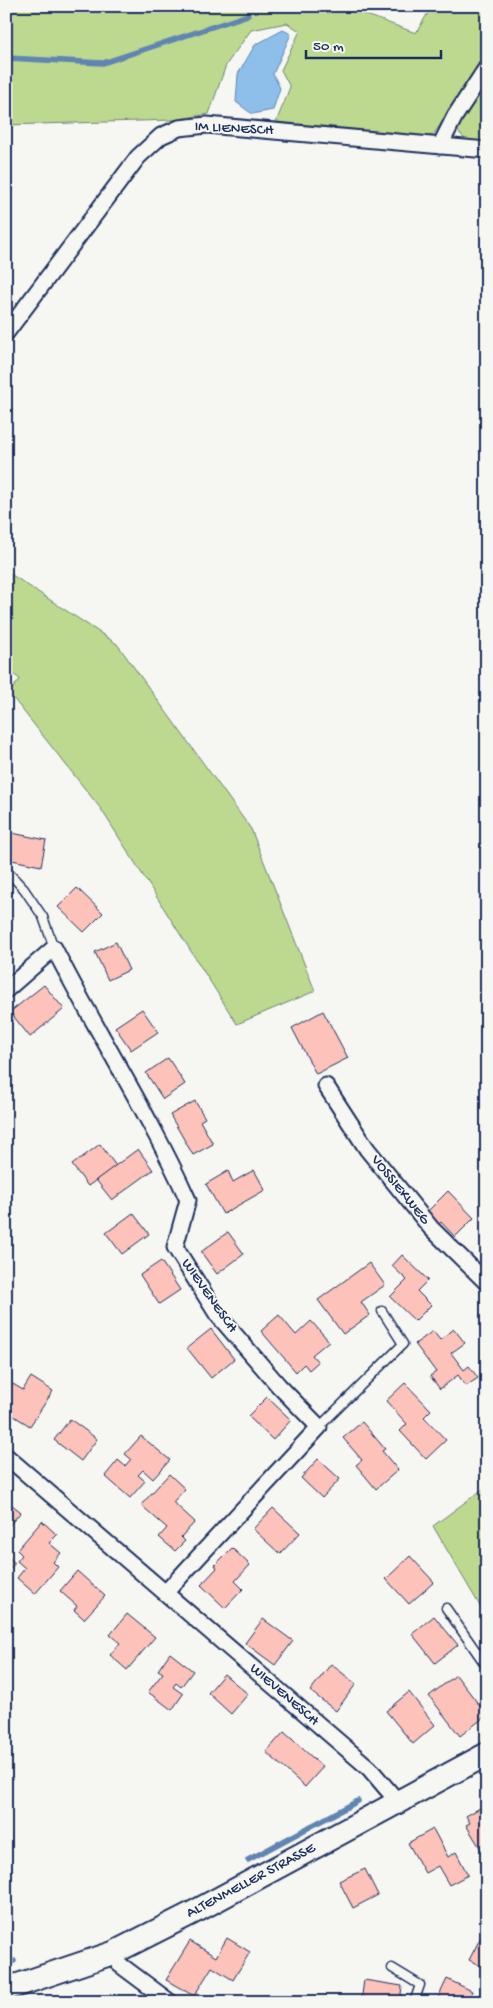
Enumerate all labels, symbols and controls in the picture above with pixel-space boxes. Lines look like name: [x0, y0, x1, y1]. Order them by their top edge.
scale bar: [306, 28, 440, 60]
text: 50 m: [313, 38, 344, 56]
street label: IM LIENESCH: [194, 118, 274, 140]
street label: VOSSIEKWEG: [366, 1151, 434, 1229]
street label: WIEVENESCH: [177, 1256, 241, 1337]
street label: WIEVENESCH: [246, 1660, 323, 1730]
street label: ALTENMELLER STRASSE: [183, 1839, 319, 1923]

